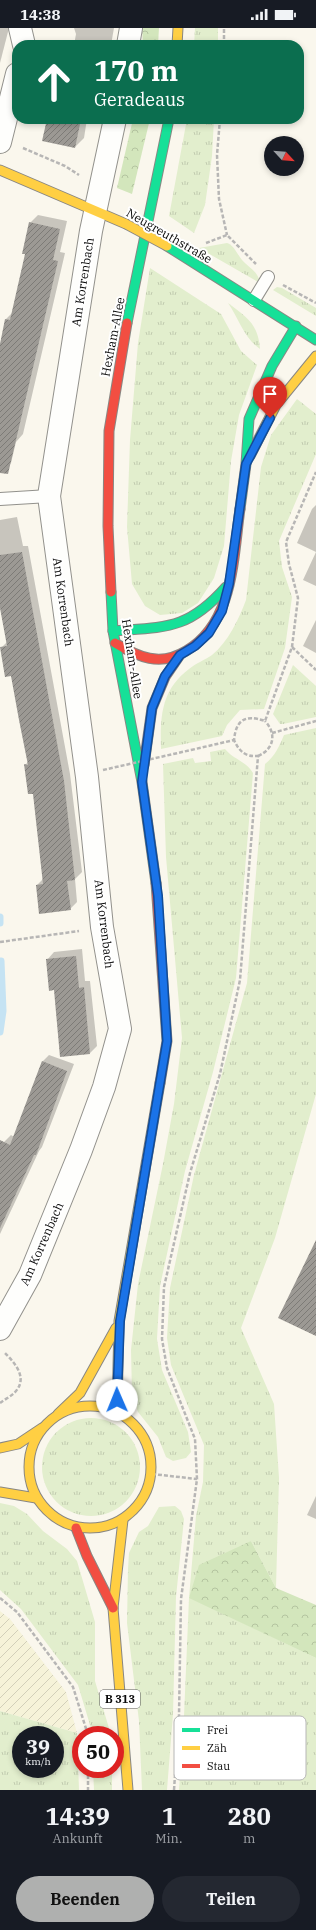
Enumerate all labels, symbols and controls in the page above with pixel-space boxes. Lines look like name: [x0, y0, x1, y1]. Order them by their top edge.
text: 14:38: [20, 5, 61, 24]
text: 170 m: [94, 52, 178, 89]
icon: ahead: [28, 56, 80, 108]
text: Geradeaus: [94, 88, 185, 111]
north arrow: [264, 136, 304, 176]
map controls: [264, 136, 304, 176]
street label: Neugreuthstraße: [124, 205, 215, 266]
street label: Am Korrenbach: [68, 236, 97, 327]
street label: Hexham-Allee: [97, 296, 128, 378]
pin: [253, 377, 287, 418]
icon: arrive: [259, 383, 281, 405]
street label: Am Korrenbach: [50, 556, 77, 648]
street label: Hexham-Allee: [119, 618, 146, 700]
street label: Am Korrenbach: [92, 879, 117, 970]
street label: Am Korrenbach: [16, 1199, 67, 1288]
position arrow: [96, 1379, 138, 1421]
road number: B 313: [100, 1690, 140, 1708]
legend: [174, 1716, 306, 1780]
text: Frei: [207, 1723, 228, 1737]
speed limit sign: 50: [72, 1726, 124, 1778]
text: 39: [26, 1733, 50, 1760]
text: Zäh: [207, 1741, 227, 1755]
text: km/h: [25, 1755, 51, 1768]
text: Stau: [207, 1759, 230, 1773]
text: 14:39: [45, 1800, 110, 1832]
text: 1: [162, 1800, 176, 1832]
text: 280: [228, 1800, 271, 1832]
text: Ankunft: [53, 1830, 103, 1847]
text: Min.: [155, 1830, 183, 1847]
text: m: [243, 1830, 255, 1847]
button: Beenden: [16, 1876, 154, 1922]
button: Teilen: [162, 1876, 300, 1922]

